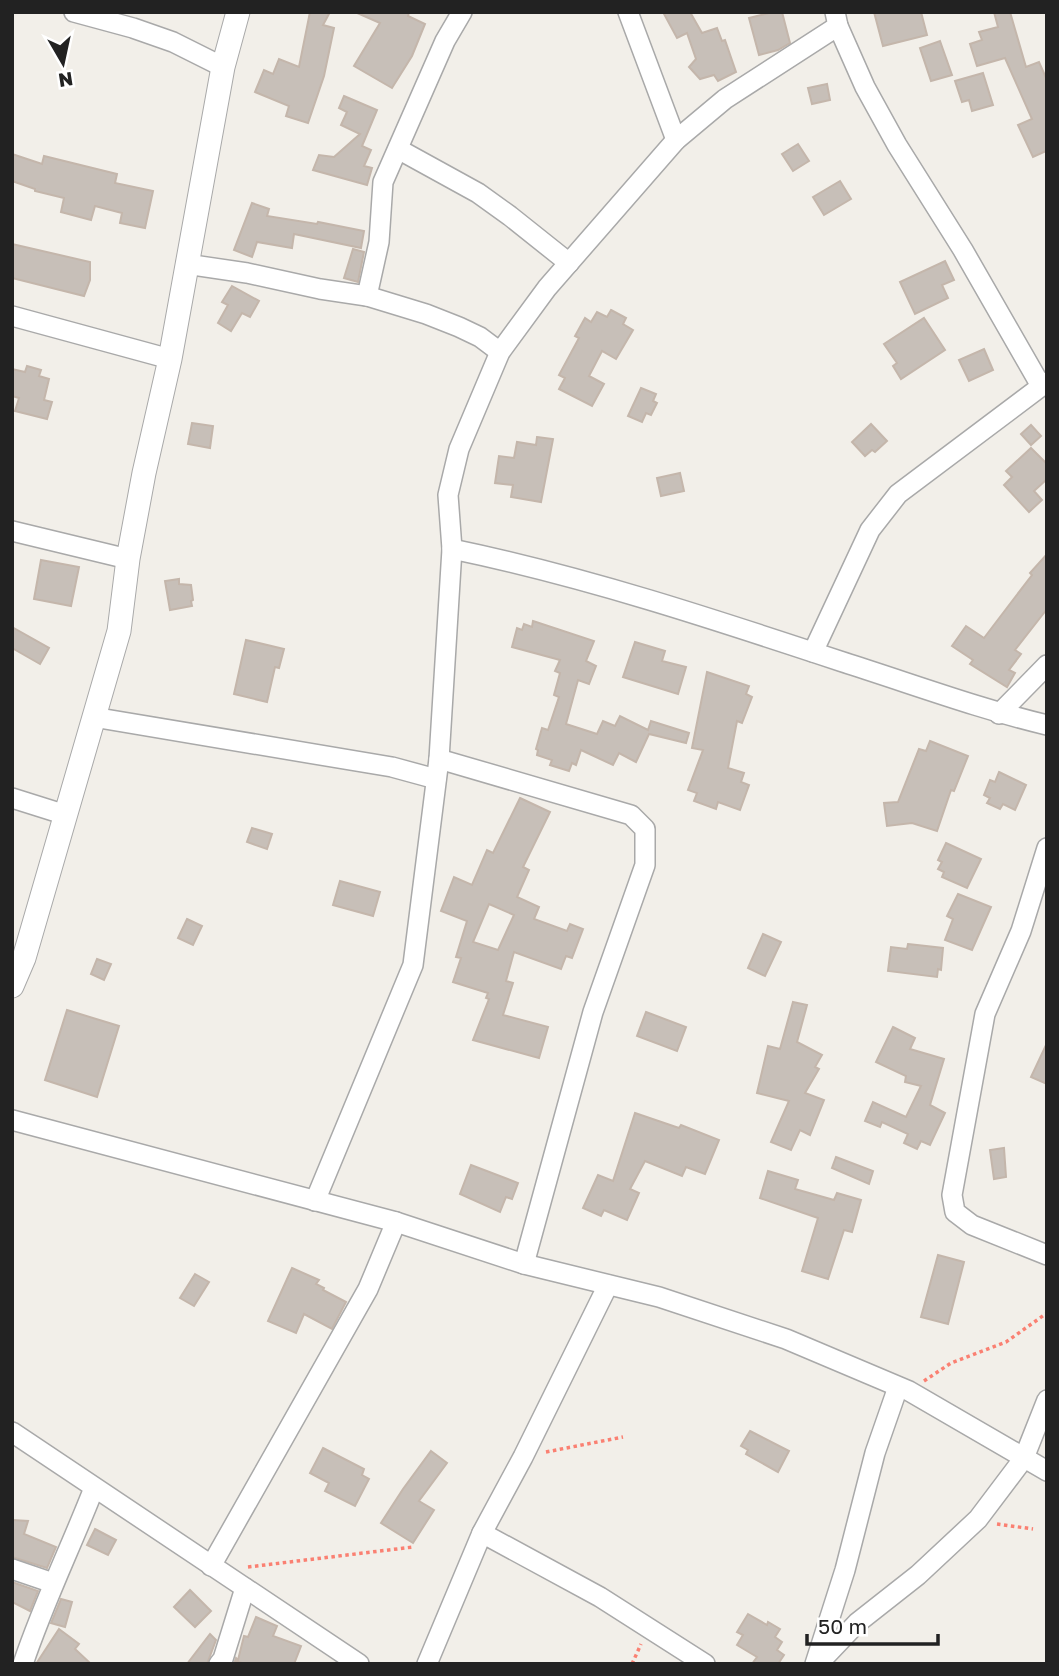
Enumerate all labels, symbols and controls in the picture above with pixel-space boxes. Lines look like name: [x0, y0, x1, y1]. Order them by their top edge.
north arrow: [28, 28, 98, 98]
text: N: [57, 68, 75, 93]
scale bar: [807, 1602, 938, 1646]
text: 50 m: [818, 1613, 867, 1639]

